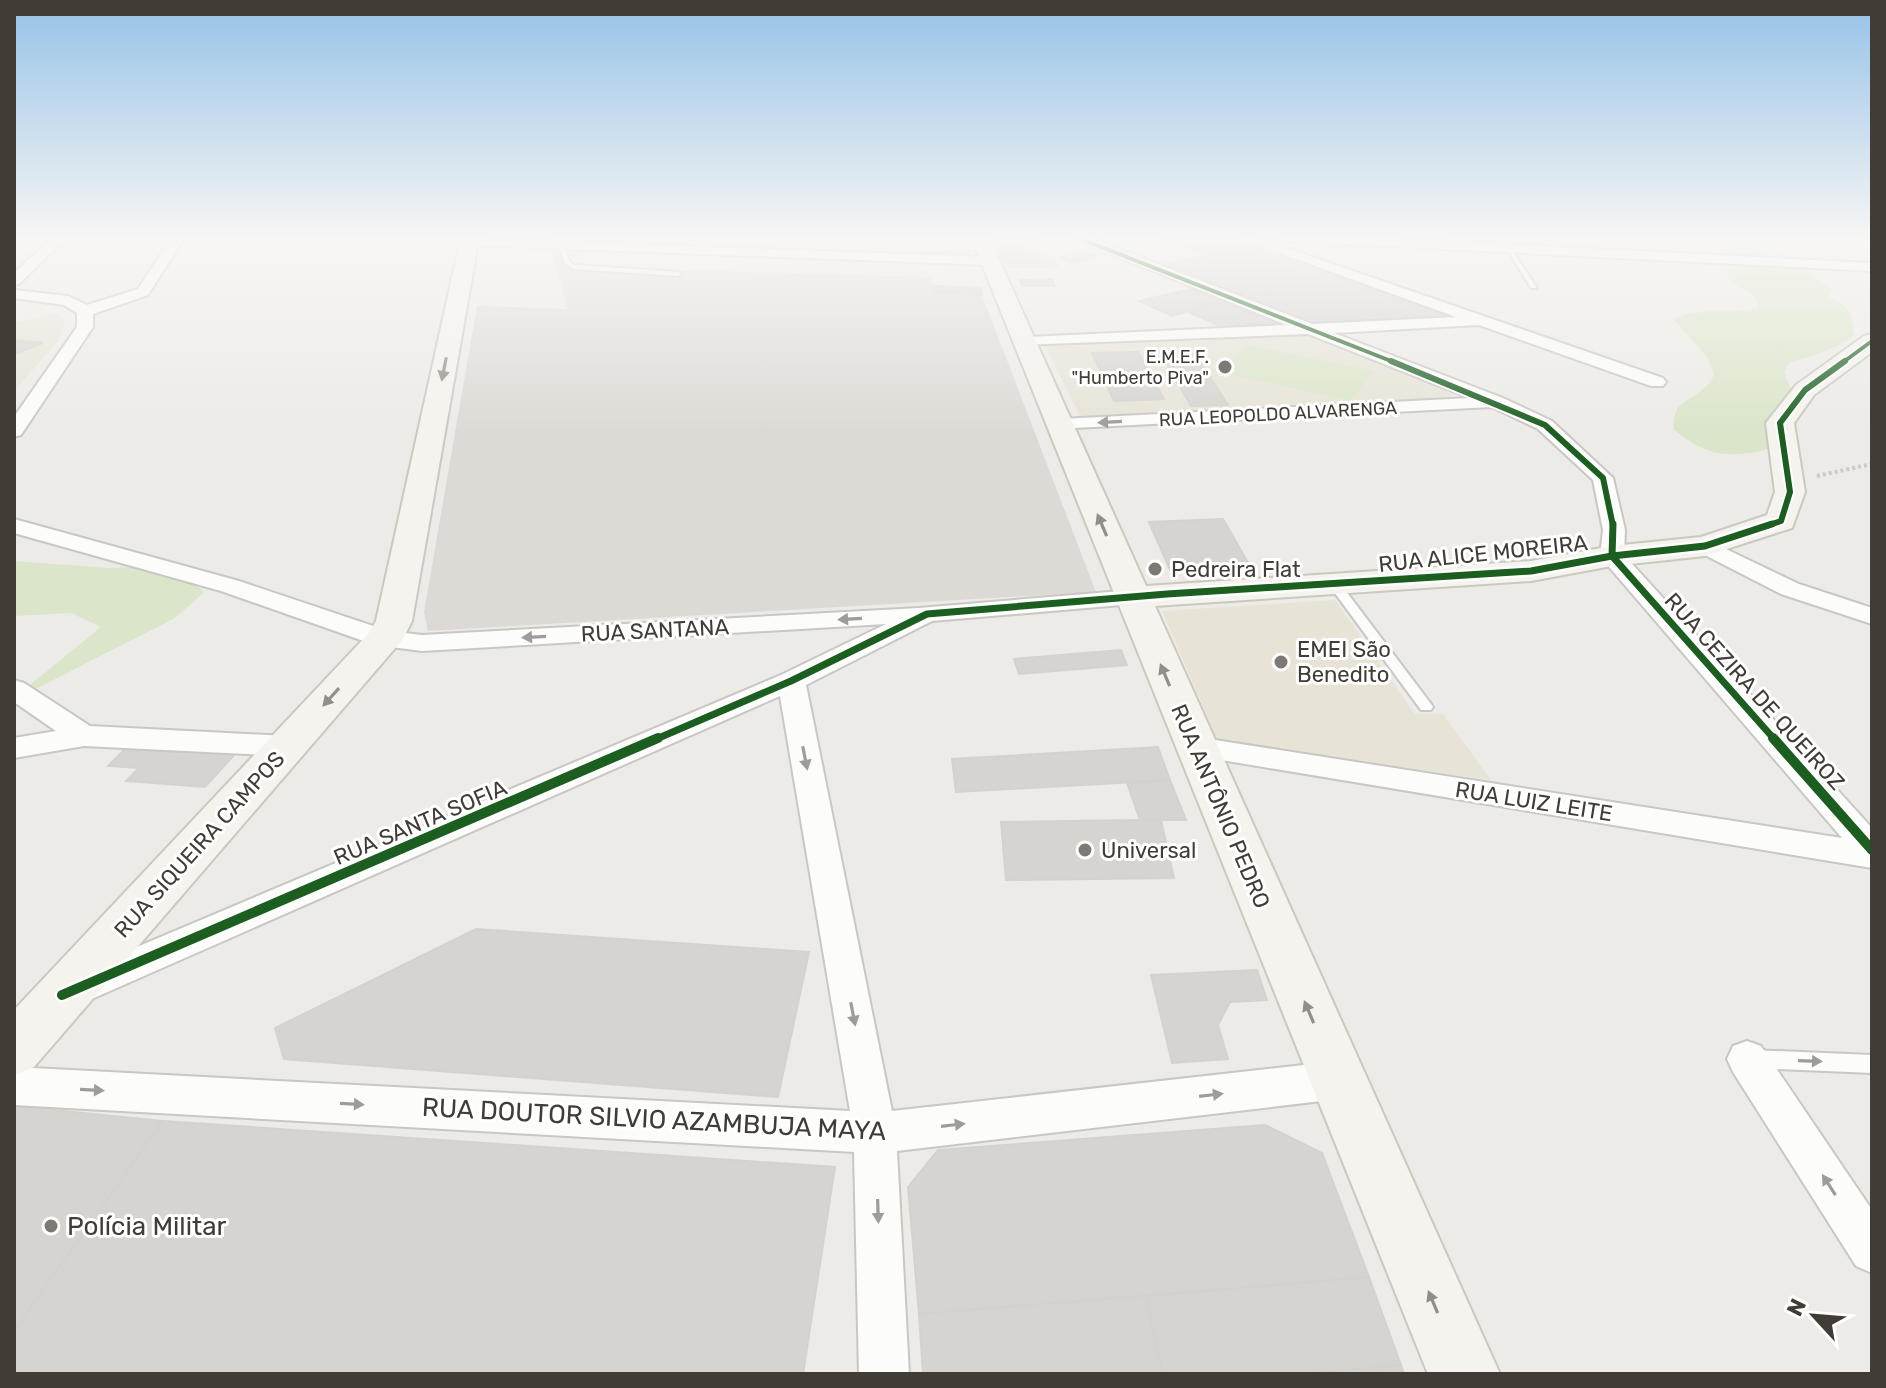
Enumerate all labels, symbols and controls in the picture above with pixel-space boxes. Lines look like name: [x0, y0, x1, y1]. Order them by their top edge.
place label: E.M.E.F. "Humberto Piva": [1071, 346, 1209, 389]
one-way arrow: [437, 357, 450, 382]
marker: E.M.E.F. "Humberto Piva": [1216, 358, 1234, 376]
street label: RUA LEOPOLDO ALVARENGA: [1158, 397, 1398, 431]
one-way arrow: [1097, 416, 1122, 429]
one-way arrow: [1096, 513, 1109, 537]
street label: RUA ALICE MOREIRA: [1377, 529, 1589, 578]
place label: Pedreira Flat: [1171, 556, 1301, 583]
marker: Pedreira Flat: [1146, 560, 1164, 578]
street label: RUA CEZIRA DE QUEIROZ: [1659, 587, 1850, 796]
street label: RUA SANTANA: [580, 613, 730, 648]
one-way arrow: [837, 613, 862, 626]
one-way arrow: [521, 631, 546, 644]
place label: EMEI São Benedito: [1297, 636, 1391, 688]
marker: EMEI São Benedito: [1272, 653, 1290, 671]
one-way arrow: [1159, 663, 1172, 687]
one-way arrow: [323, 687, 341, 706]
street label: RUA ANTÔNIO PEDRO: [1165, 700, 1276, 912]
street label: RUA SIQUEIRA CAMPOS: [108, 745, 290, 943]
one-way arrow: [800, 746, 812, 771]
street label: RUA SANTA SOFIA: [330, 774, 511, 871]
street label: RUA LUIZ LEITE: [1453, 776, 1615, 827]
place label: Universal: [1101, 837, 1196, 864]
marker: Universal: [1076, 841, 1094, 859]
one-way arrow: [1303, 1000, 1316, 1023]
one-way arrow: [847, 1002, 859, 1027]
one-way arrow: [1798, 1055, 1823, 1068]
one-way arrow: [80, 1084, 105, 1097]
one-way arrow: [1199, 1089, 1224, 1102]
street label: RUA DOUTOR SILVIO AZAMBUJA MAYA: [421, 1092, 887, 1147]
one-way arrow: [340, 1097, 365, 1110]
one-way arrow: [941, 1118, 966, 1131]
one-way arrow: [1822, 1174, 1837, 1195]
one-way arrow: [871, 1199, 884, 1224]
place label: Polícia Militar: [67, 1211, 226, 1242]
marker: Polícia Militar: [42, 1217, 60, 1235]
north arrow: [1774, 1276, 1854, 1356]
one-way arrow: [1427, 1290, 1440, 1314]
text: N: [1781, 1294, 1812, 1320]

